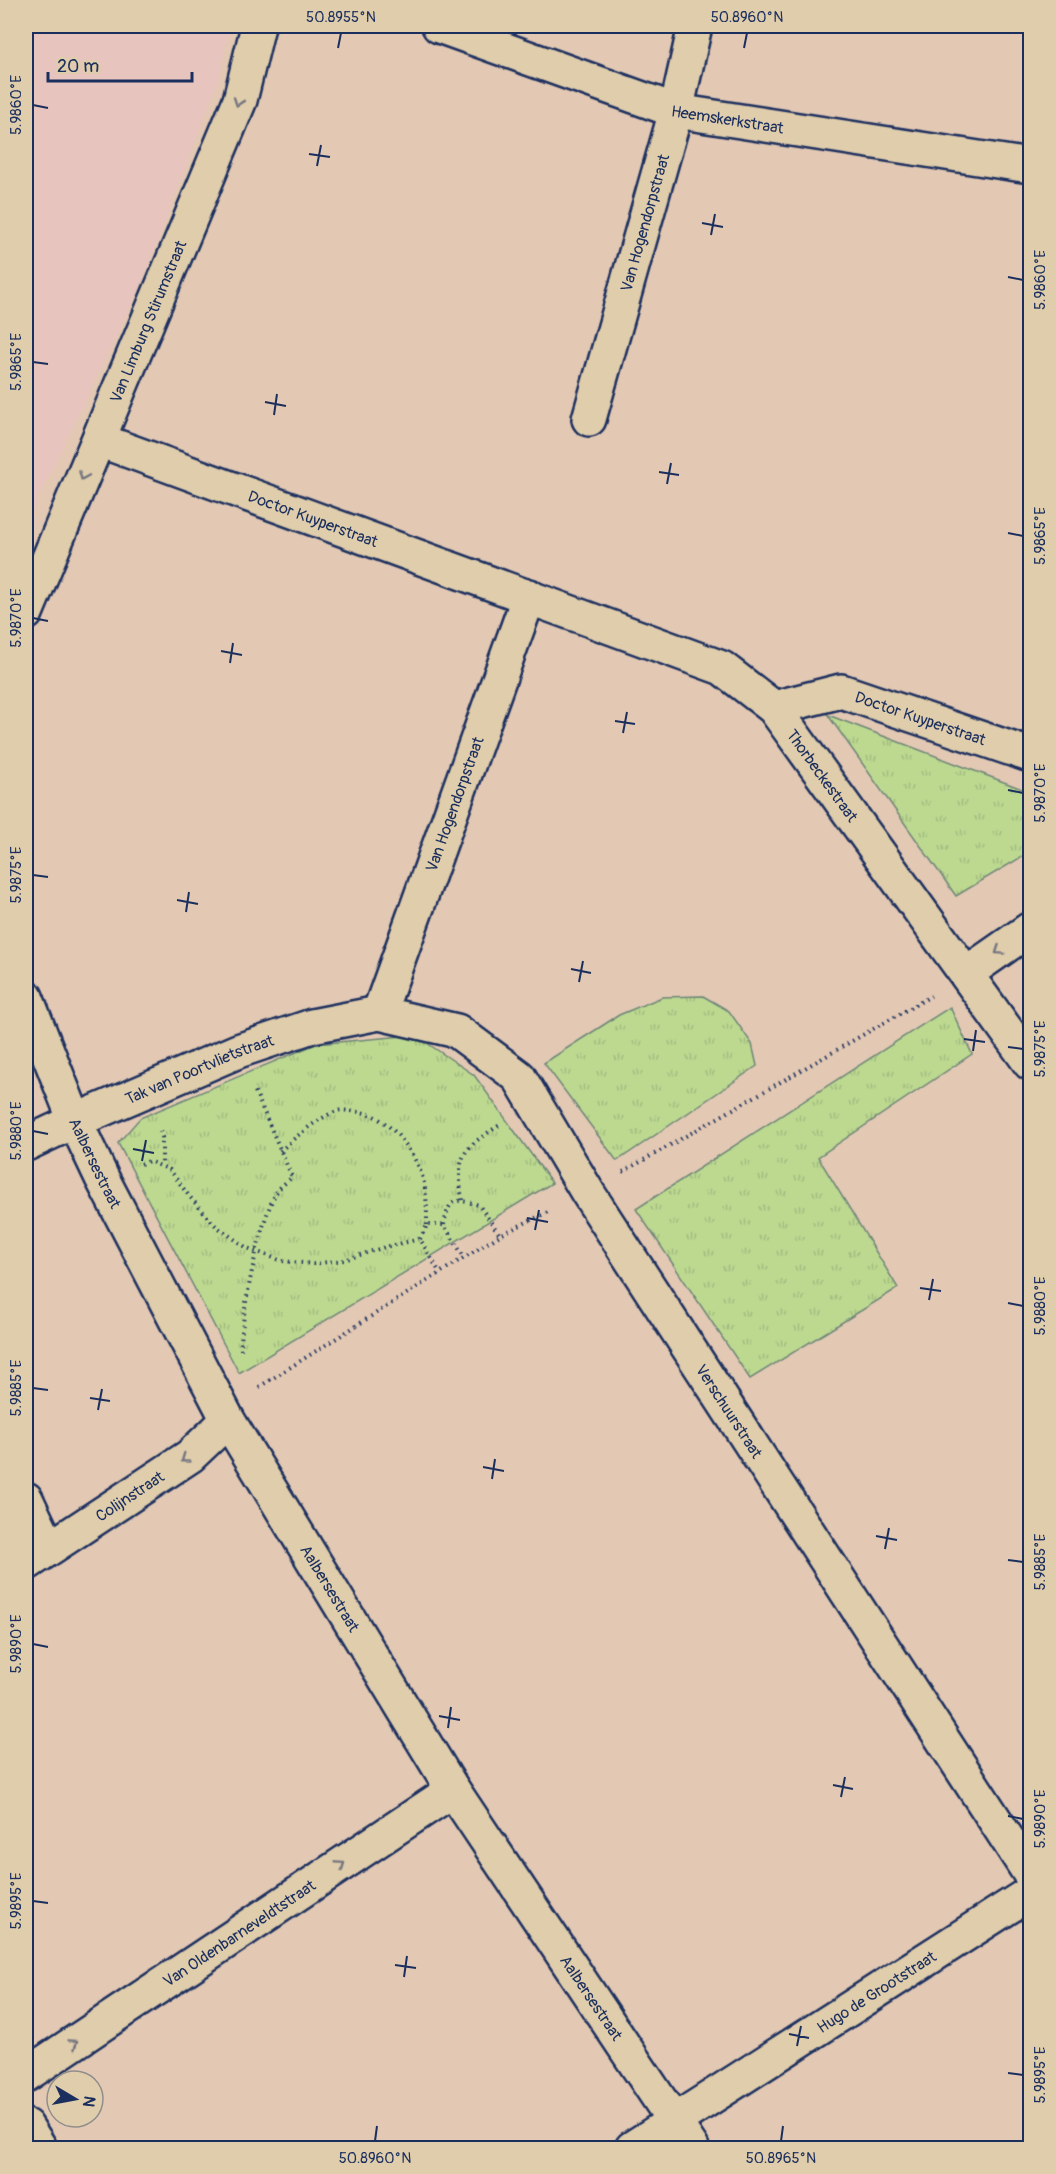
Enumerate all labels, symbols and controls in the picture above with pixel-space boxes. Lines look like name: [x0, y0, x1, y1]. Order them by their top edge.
text: 50.8955°N: [306, 8, 376, 27]
text: 50.8960°N: [711, 8, 783, 27]
scale bar: [48, 45, 192, 83]
text: 20 m: [57, 55, 99, 78]
text: 5.9860°E: [7, 75, 26, 135]
one-way arrow: [233, 96, 246, 107]
street label: Heemskerkstraat: [670, 101, 786, 139]
street label: Van Hogendorpstraat: [616, 151, 675, 294]
street label: Van Limburg Stirumstraat: [106, 237, 192, 406]
text: 5.9860°E: [1031, 250, 1050, 310]
text: 5.9865°E: [7, 333, 26, 391]
one-way arrow: [78, 470, 90, 481]
street label: Doctor Kuyperstraat: [245, 486, 381, 552]
text: 5.9865°E: [1031, 507, 1050, 565]
text: 5.9870°E: [7, 588, 26, 648]
street label: Doctor Kuyperstraat: [852, 687, 989, 750]
street label: Thorbeckestraat: [782, 726, 862, 827]
street label: Van Hogendorpstraat: [422, 734, 489, 875]
text: 5.9870°E: [1031, 763, 1050, 823]
text: 5.9875°E: [7, 846, 26, 904]
one-way arrow: [994, 944, 1005, 955]
text: 5.9875°E: [1031, 1020, 1050, 1078]
street label: Tak van Poortvlietstraat: [122, 1030, 277, 1109]
text: 5.9880°E: [7, 1101, 26, 1160]
street label: Aalbersestraat: [64, 1115, 125, 1213]
text: 5.9880°E: [1031, 1276, 1050, 1335]
text: 5.9885°E: [7, 1359, 26, 1416]
street label: Verschuurstraat: [691, 1361, 767, 1463]
one-way arrow: [180, 1452, 191, 1463]
street label: Colijnstraat: [92, 1467, 169, 1526]
text: 5.9885°E: [1031, 1533, 1050, 1590]
street label: Aalbersestraat: [295, 1541, 364, 1636]
text: 5.9890°E: [7, 1614, 26, 1674]
text: 5.9890°E: [1031, 1789, 1050, 1849]
one-way arrow: [335, 1861, 346, 1872]
text: 5.9895°E: [7, 1872, 26, 1929]
street label: Van Oldenbarneveldtstraat: [159, 1875, 320, 1992]
street label: Hugo de Grootstraat: [813, 1947, 941, 2038]
street label: Aalbersestraat: [555, 1952, 627, 2045]
one-way arrow: [68, 2038, 78, 2050]
text: 5.9895°E: [1031, 2046, 1050, 2103]
north arrow: [45, 2069, 105, 2129]
text: N: [78, 2094, 100, 2109]
text: 50.8960°N: [339, 2149, 411, 2168]
text: 50.8965°N: [746, 2149, 816, 2168]

